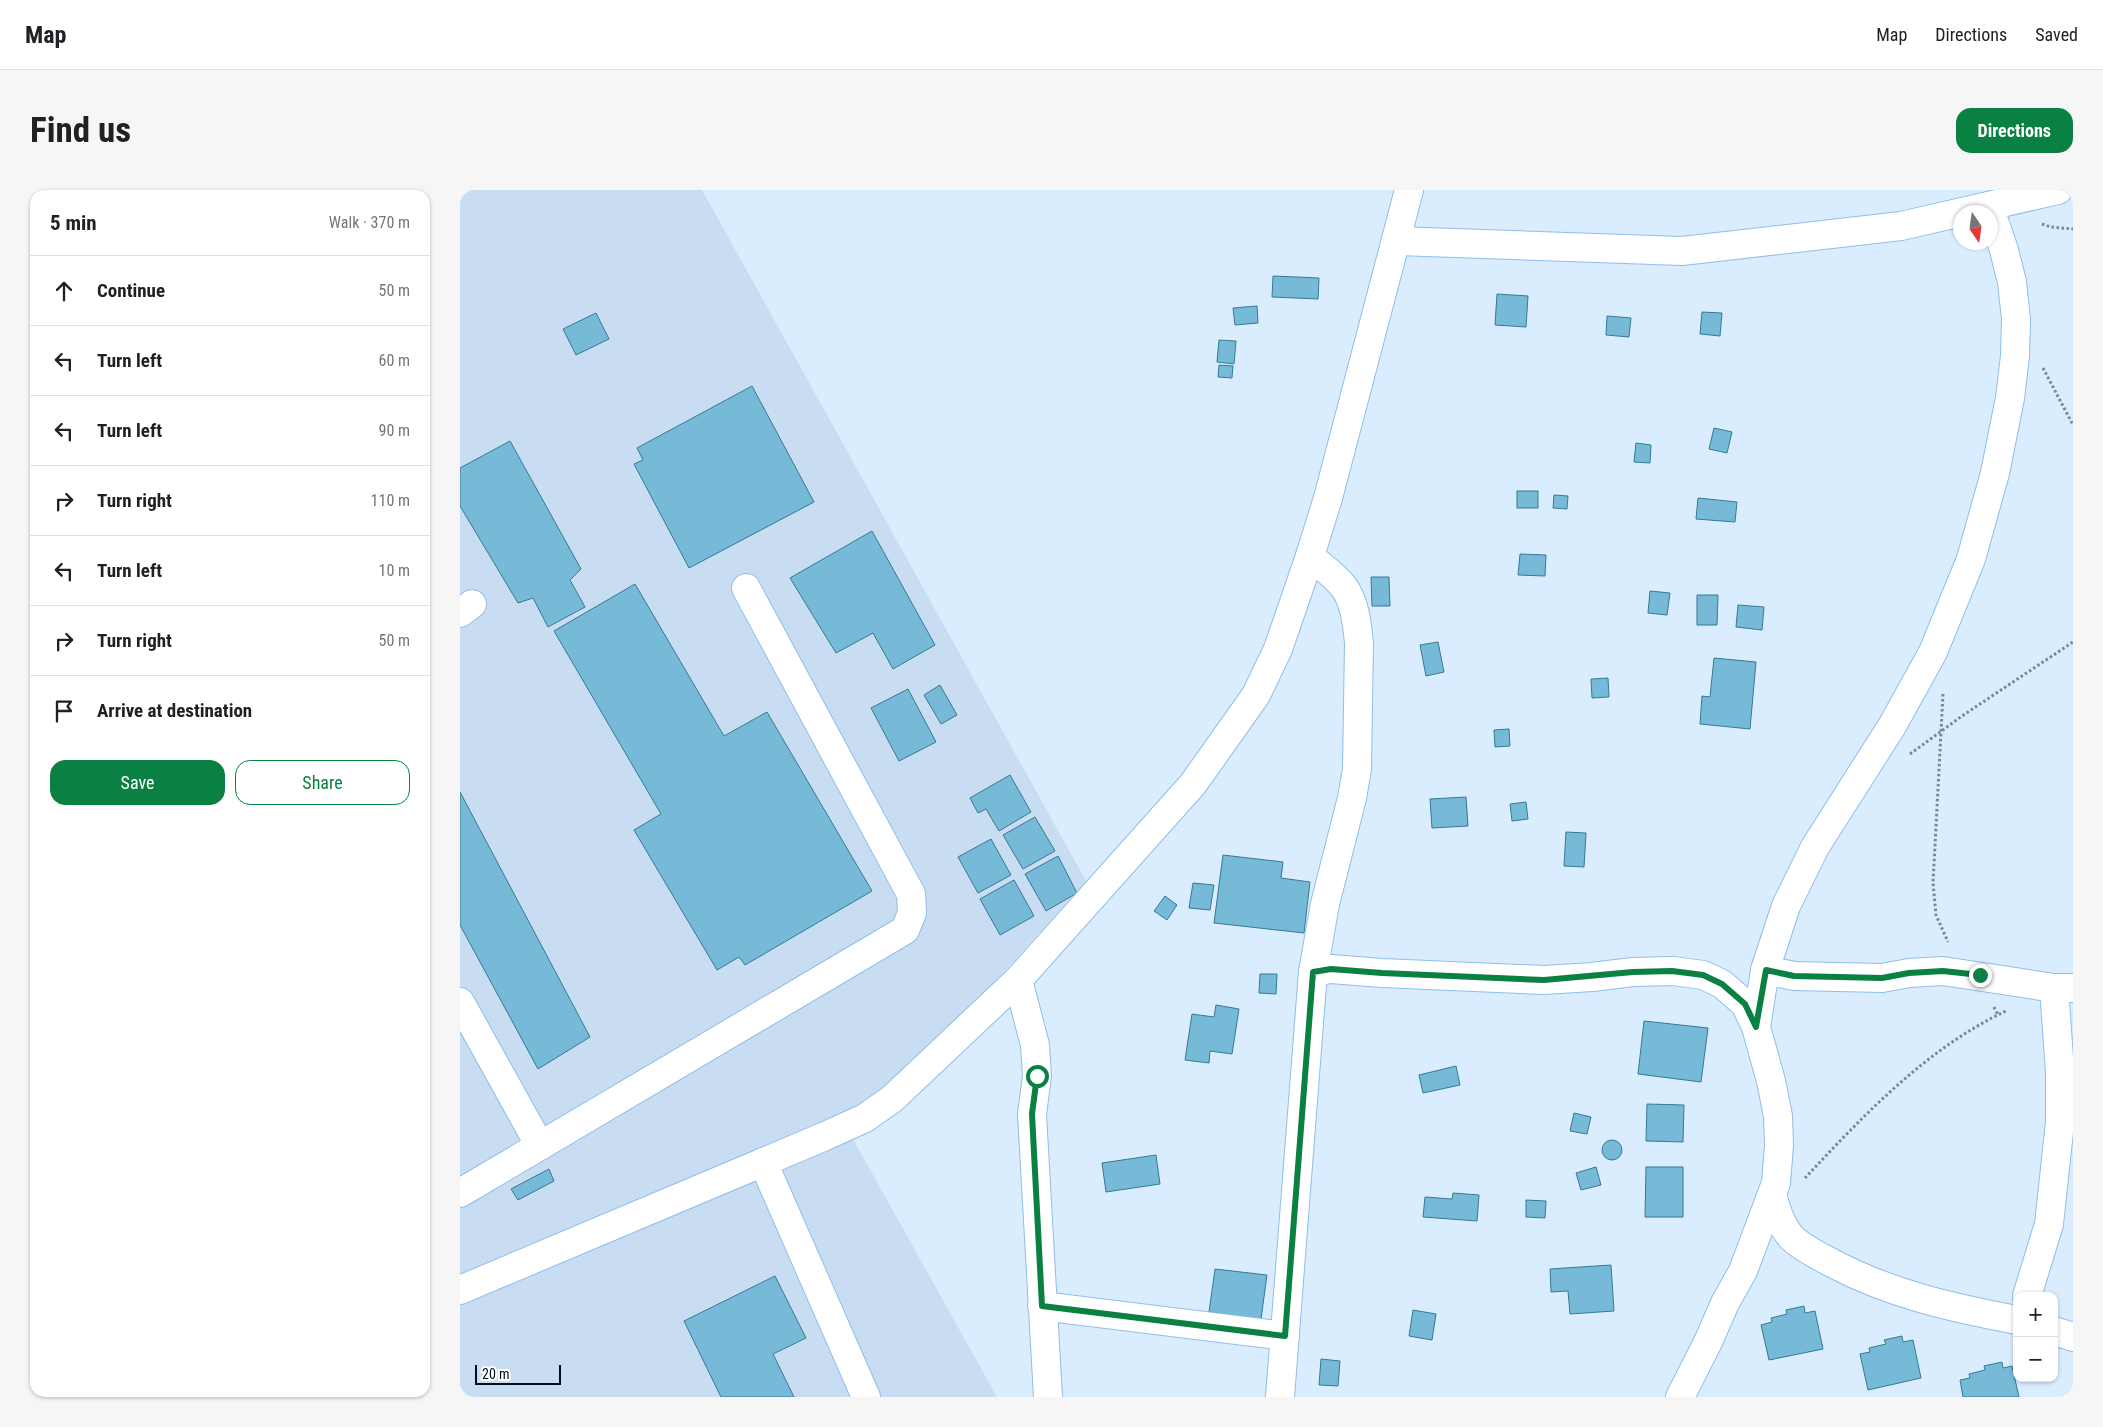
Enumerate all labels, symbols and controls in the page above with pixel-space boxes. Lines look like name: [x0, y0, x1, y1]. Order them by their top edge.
text: Map: [25, 21, 66, 49]
text: Map: [1876, 24, 1907, 45]
text: Directions: [1935, 24, 2007, 45]
text: Saved: [2035, 24, 2078, 45]
button: Directions: [1956, 108, 2073, 153]
text: Find us: [30, 110, 131, 151]
north arrow: [1953, 205, 1998, 250]
text: 5 min: [50, 211, 97, 235]
text: Walk · 370 m: [329, 213, 410, 232]
icon: ahead: [50, 277, 78, 305]
text: Continue: [97, 279, 165, 302]
text: 50 m: [378, 281, 410, 300]
icon: left: [50, 347, 78, 375]
text: Turn left: [97, 349, 162, 372]
text: 60 m: [378, 351, 410, 370]
icon: left: [50, 417, 78, 445]
text: Turn left: [97, 419, 162, 442]
text: 90 m: [378, 421, 410, 440]
icon: right: [50, 487, 78, 515]
text: Turn right: [97, 489, 172, 512]
text: 110 m: [371, 491, 410, 510]
icon: left: [50, 557, 78, 585]
text: Turn left: [97, 559, 162, 582]
text: 10 m: [378, 561, 410, 580]
icon: right: [50, 627, 78, 655]
text: Turn right: [97, 629, 172, 652]
text: 50 m: [378, 631, 410, 650]
icon: arrive: [50, 697, 78, 725]
text: Arrive at destination: [97, 699, 252, 722]
button: Save: [50, 760, 225, 805]
button: Share: [235, 760, 410, 805]
route end: [1969, 964, 1992, 987]
route start: [1026, 1065, 1049, 1088]
map controls: [2013, 1292, 2058, 1382]
button: +: [2013, 1292, 2058, 1337]
button: −: [2013, 1337, 2058, 1382]
scale bar: [475, 1362, 561, 1385]
text: 20 m: [482, 1366, 510, 1382]

